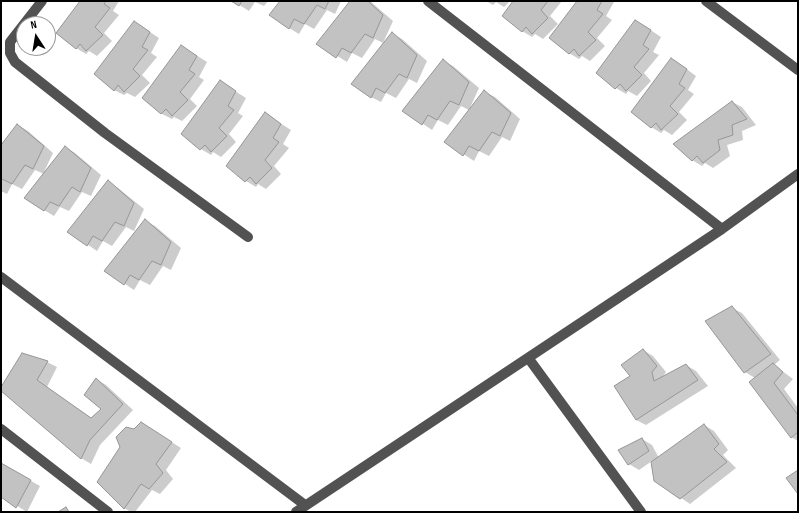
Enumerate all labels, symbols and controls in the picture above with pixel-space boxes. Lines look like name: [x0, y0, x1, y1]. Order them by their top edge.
north arrow: [16, 16, 56, 56]
text: N: [29, 18, 38, 32]

